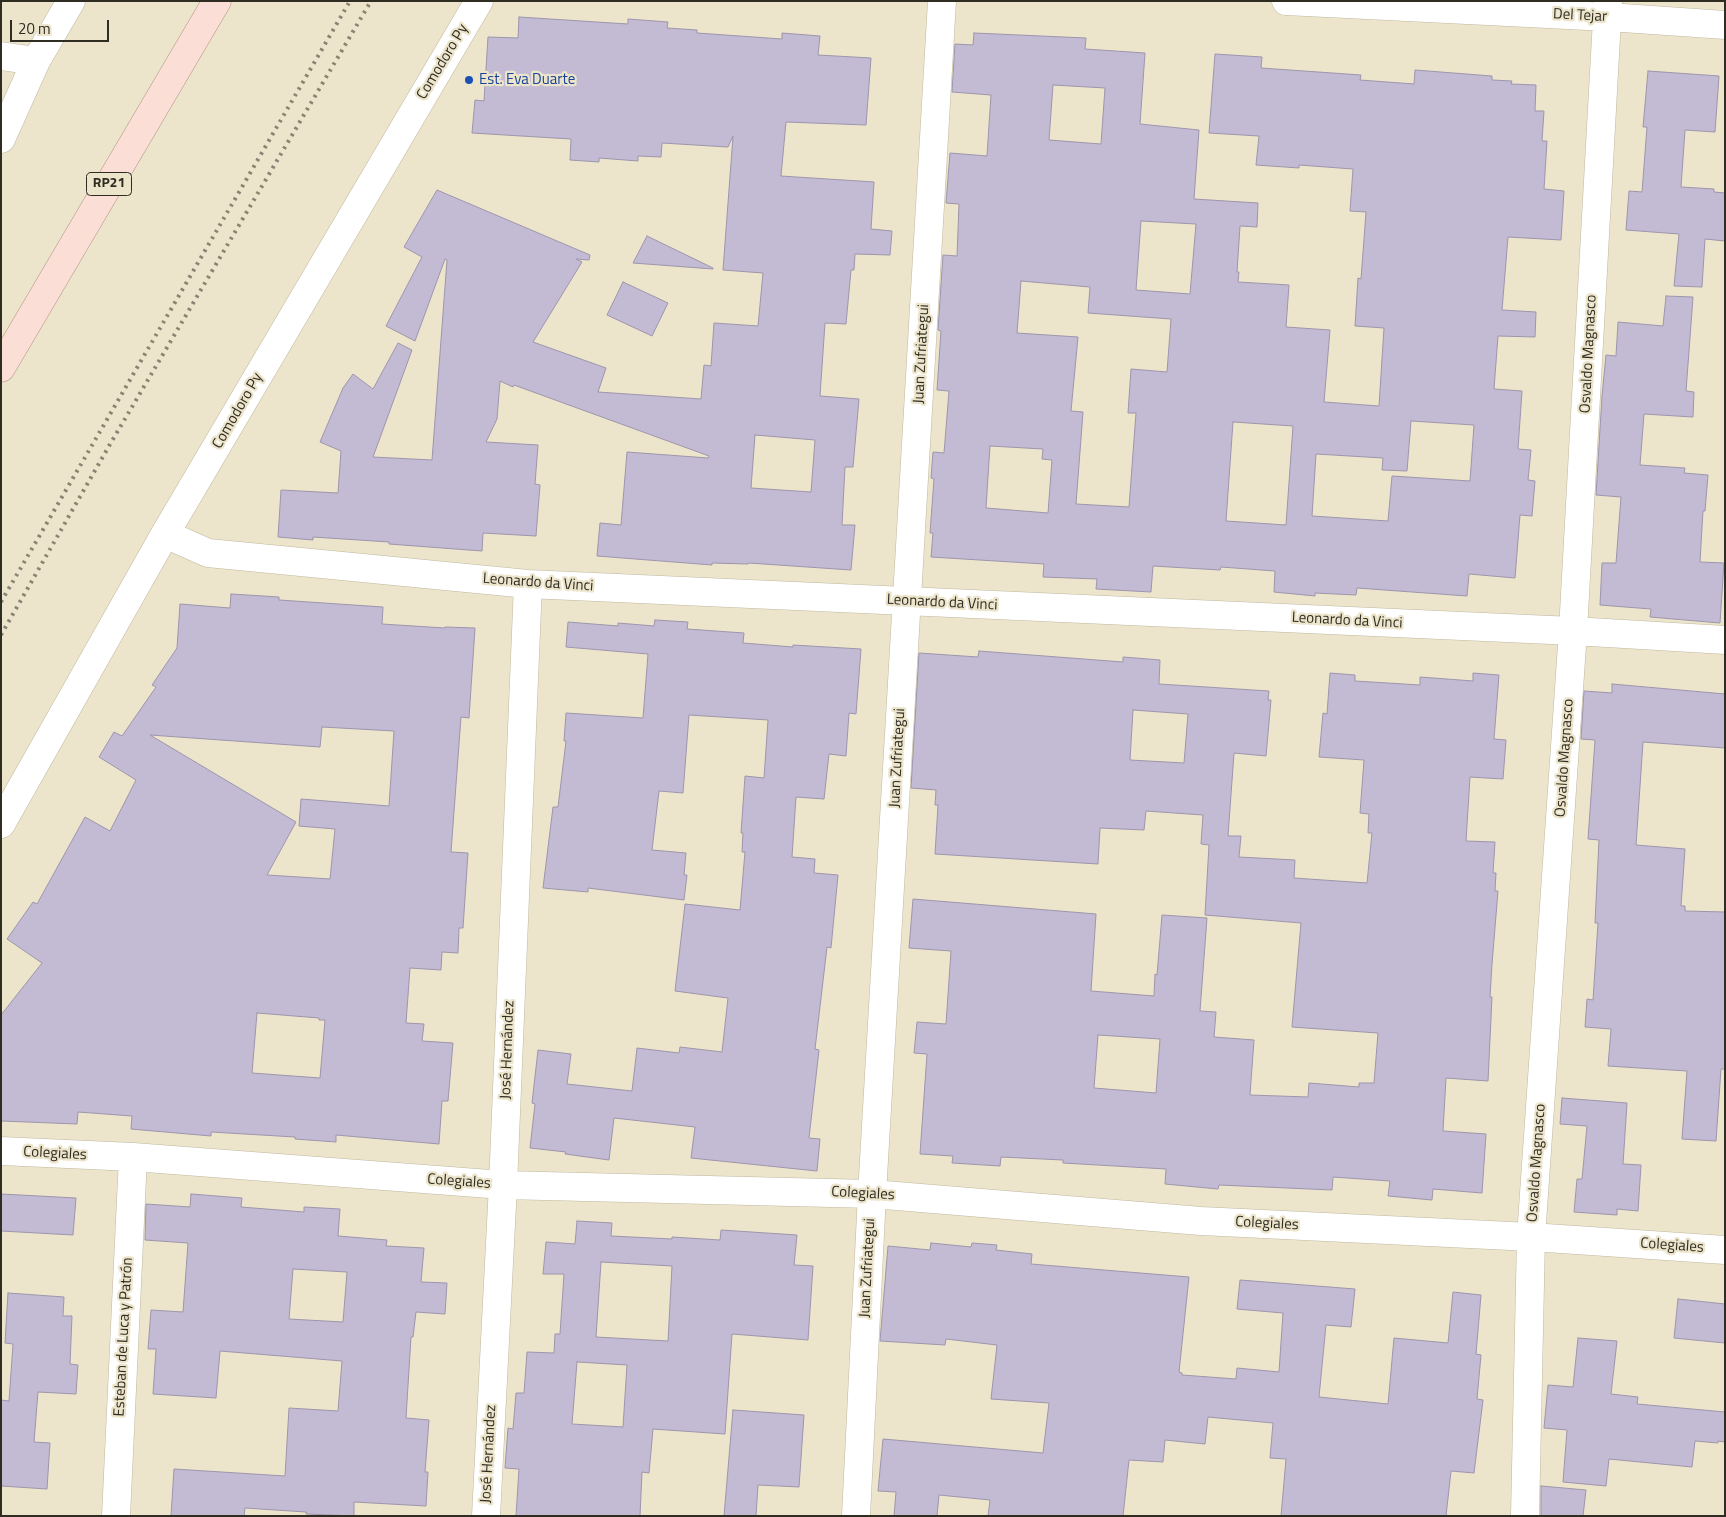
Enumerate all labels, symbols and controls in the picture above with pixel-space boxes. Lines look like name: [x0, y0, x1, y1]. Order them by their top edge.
street label: Del Tejar: [1553, 6, 1607, 26]
scale bar: [12, 10, 111, 42]
text: 20 m: [18, 17, 51, 40]
street label: Comodoro Py: [413, 21, 473, 103]
place label: Est. Eva Duarte: [479, 71, 575, 89]
marker: Est. Eva Duarte: [463, 74, 475, 86]
road number: RP21: [86, 172, 132, 195]
street label: Osvaldo Magnasco: [1577, 294, 1601, 414]
street label: Juan Zufriategui: [910, 304, 934, 404]
street label: Comodoro Py: [209, 370, 267, 452]
street label: Leonardo da Vinci: [482, 570, 594, 596]
street label: Leonardo da Vinci: [886, 591, 998, 615]
street label: Leonardo da Vinci: [1291, 609, 1403, 633]
street label: Osvaldo Magnasco: [1552, 698, 1578, 818]
street label: Juan Zufriategui: [886, 708, 910, 808]
street label: José Hernández: [497, 1000, 519, 1100]
street label: Osvaldo Magnasco: [1524, 1103, 1550, 1223]
street label: Colegiales: [23, 1143, 87, 1165]
street label: Colegiales: [427, 1171, 491, 1193]
street label: Colegiales: [831, 1183, 895, 1205]
street label: Colegiales: [1235, 1213, 1299, 1235]
street label: Juan Zufriategui: [856, 1218, 880, 1318]
street label: Colegiales: [1640, 1235, 1704, 1257]
street label: Esteban de Luca y Patrón: [111, 1257, 137, 1417]
street label: José Hernández: [477, 1404, 501, 1504]

